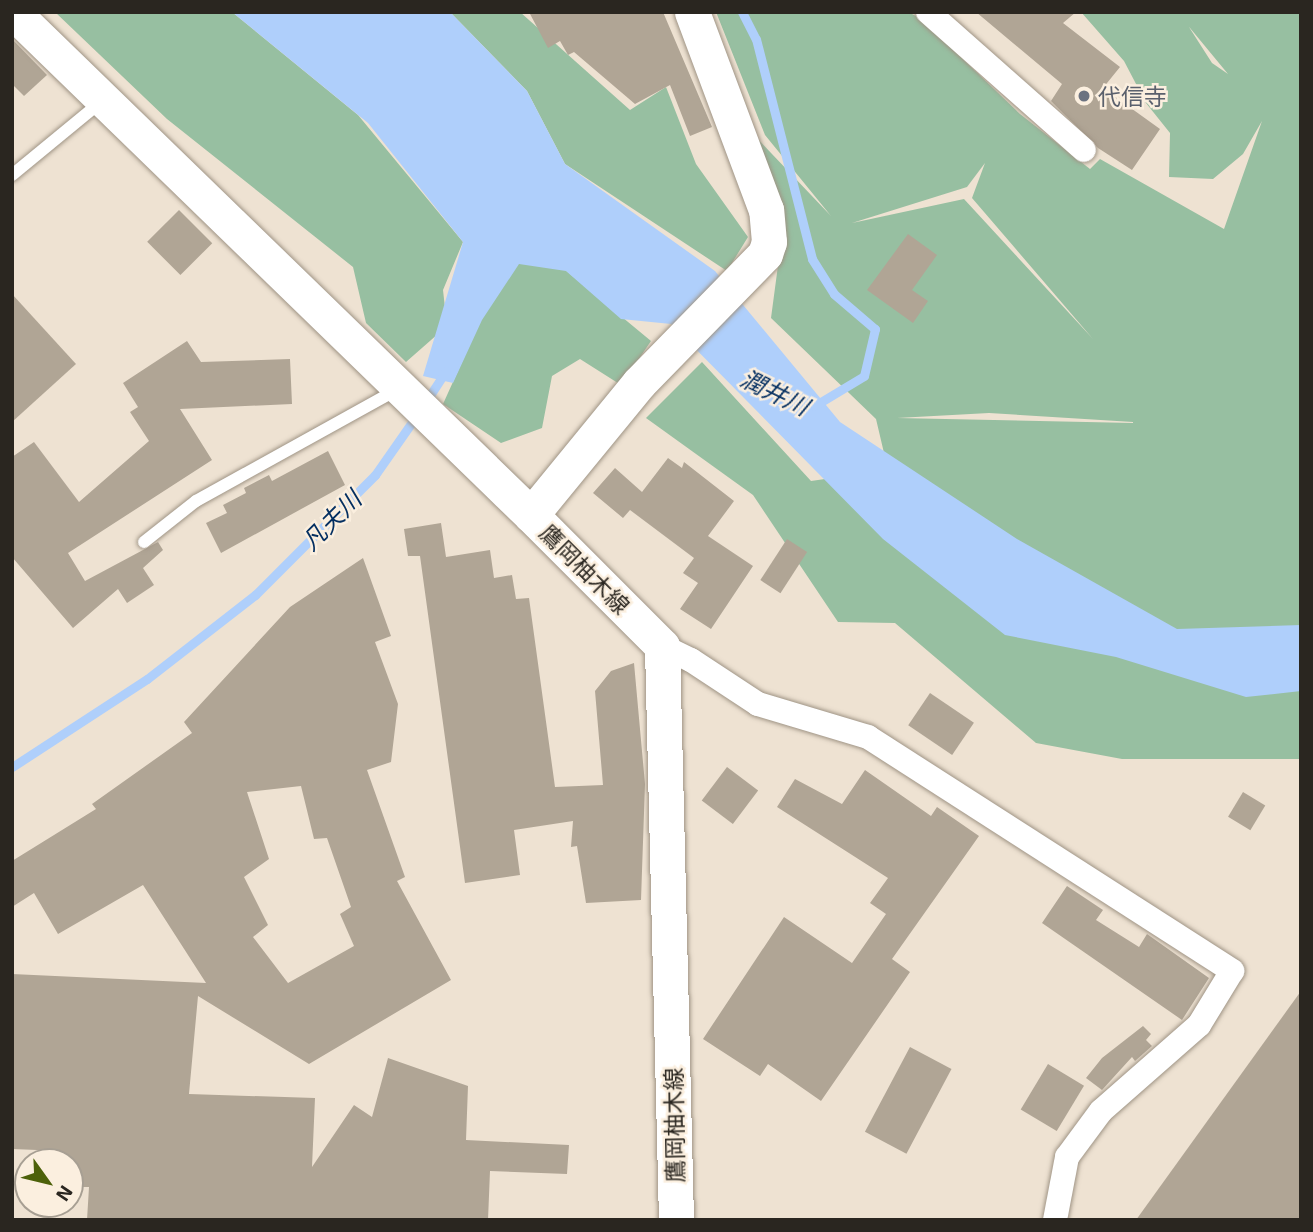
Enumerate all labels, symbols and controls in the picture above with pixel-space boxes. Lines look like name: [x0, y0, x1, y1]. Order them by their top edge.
place label: 代信寺: [1098, 82, 1167, 110]
marker: 代信寺: [1076, 88, 1092, 104]
water label: 潤井川: [736, 363, 814, 421]
water label: 凡夫川: [295, 484, 367, 556]
street label: 鷹岡柚木線: [535, 519, 635, 619]
street label: 鷹岡柚木線: [659, 1067, 689, 1183]
north arrow: [14, 1148, 84, 1218]
text: N: [52, 1182, 79, 1206]

